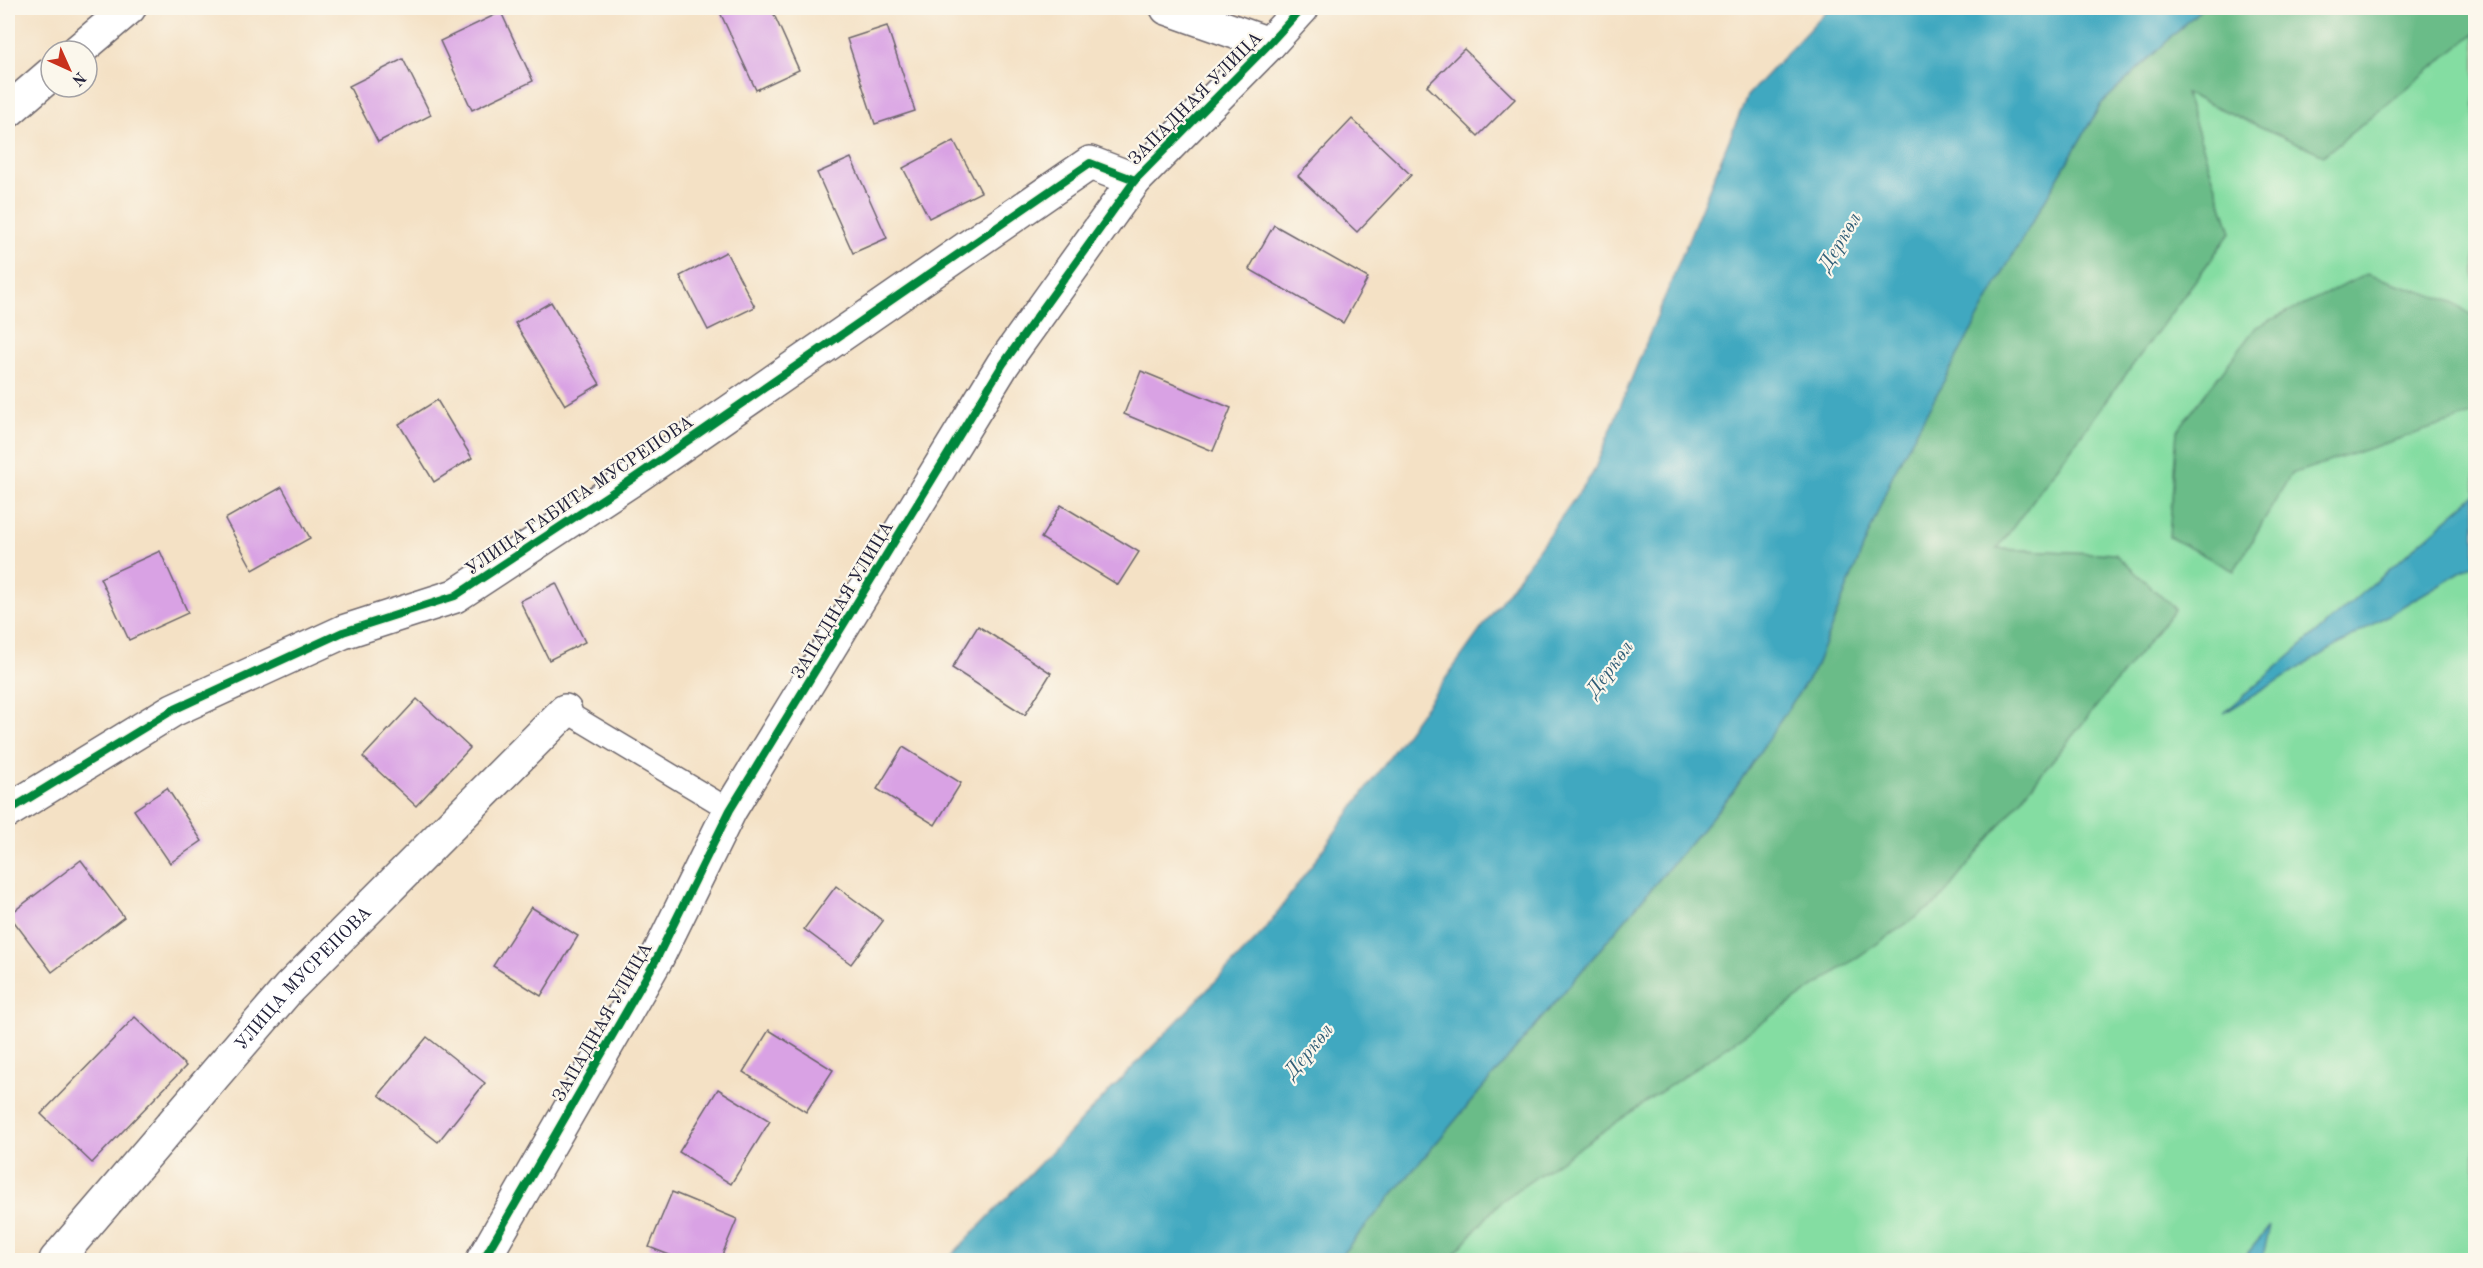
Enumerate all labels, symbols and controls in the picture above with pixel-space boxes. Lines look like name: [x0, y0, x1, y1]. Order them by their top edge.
street label: ЗАПАДНАЯ УЛИЦА: [1126, 28, 1266, 169]
north arrow: [39, 39, 99, 99]
text: N: [68, 68, 88, 89]
water label: Деркөл: [1814, 209, 1866, 277]
street label: УЛИЦА ГАБИТА МУСРЕПОВА: [462, 413, 697, 579]
street label: ЗАПАДНАЯ УЛИЦА: [789, 518, 897, 682]
water label: Деркөл: [1581, 637, 1638, 703]
street label: УЛИЦА МУСРЕПОВА: [232, 903, 375, 1054]
street label: ЗАПАДНАЯ УЛИЦА: [550, 940, 656, 1105]
water label: Деркөл: [1279, 1020, 1338, 1085]

